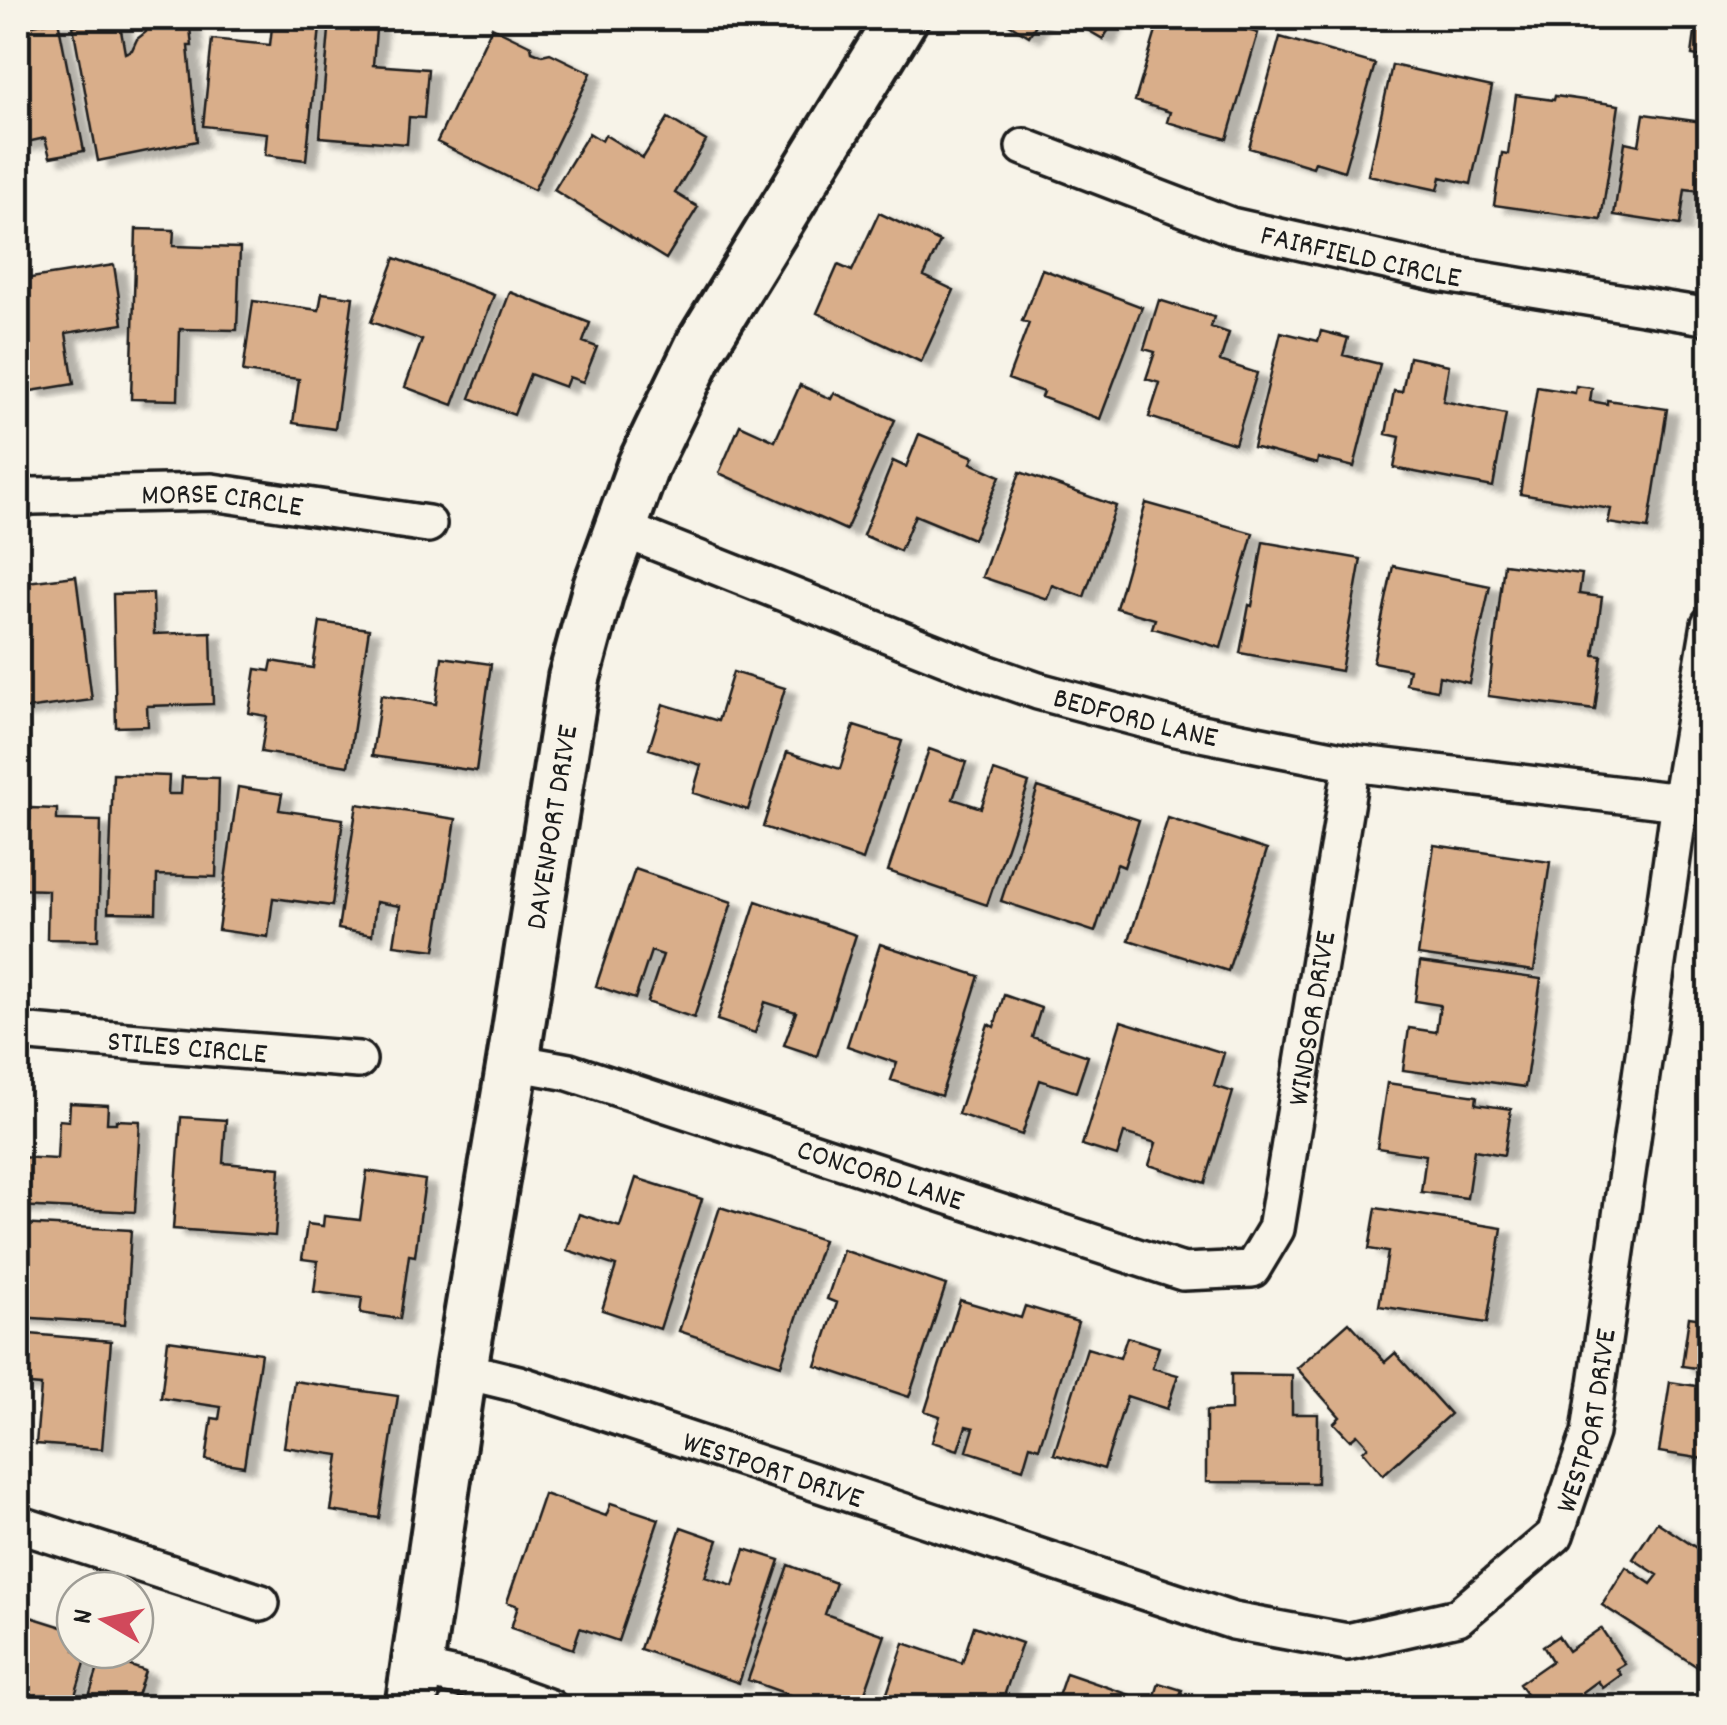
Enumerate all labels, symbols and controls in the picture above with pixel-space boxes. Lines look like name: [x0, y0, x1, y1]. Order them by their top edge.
street label: FAIRFIELD CIRCLE: [1256, 216, 1464, 302]
street label: MORSE CIRCLE: [141, 475, 306, 531]
street label: BEDFORD LANE: [1048, 679, 1221, 762]
street label: DAVENPORT DRIVE: [517, 722, 592, 933]
street label: WINDSOR DRIVE: [1279, 928, 1350, 1109]
street label: STILES CIRCLE: [106, 1022, 269, 1078]
street label: CONCORD LANE: [791, 1131, 969, 1225]
street label: WESTPORT DRIVE: [1547, 1326, 1631, 1519]
street label: WESTPORT DRIVE: [676, 1423, 869, 1523]
north arrow: [55, 1570, 155, 1670]
text: N: [64, 1607, 106, 1627]

